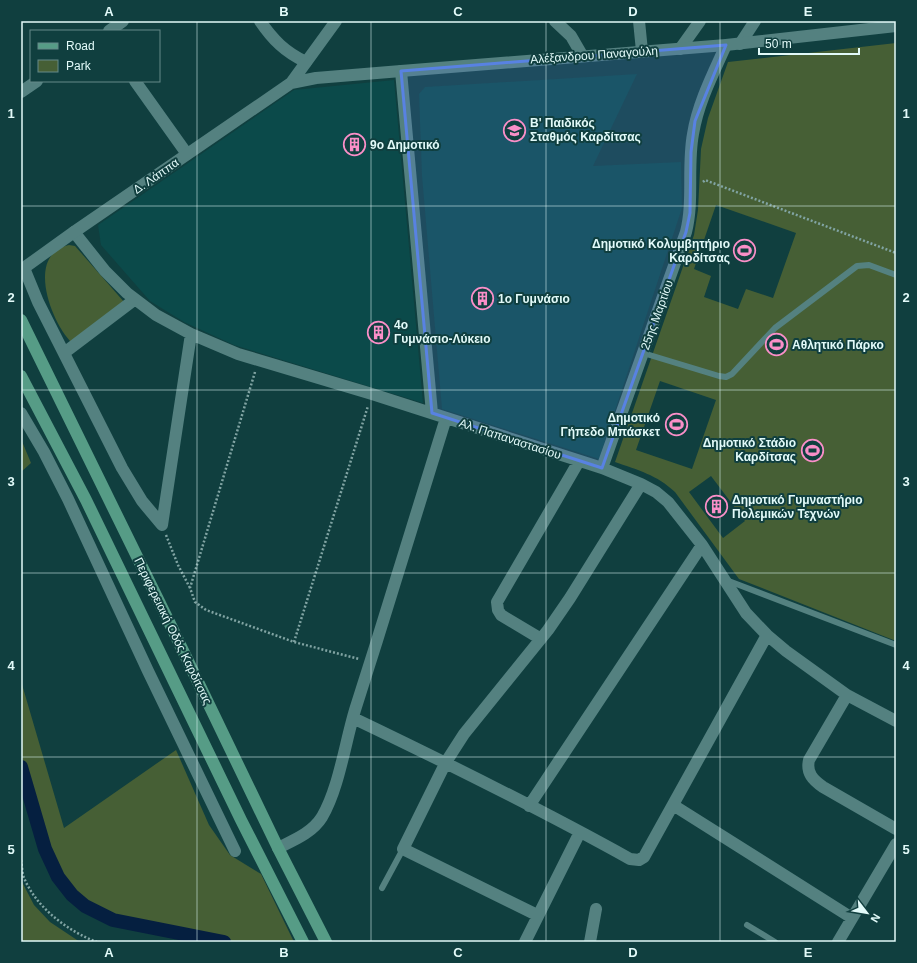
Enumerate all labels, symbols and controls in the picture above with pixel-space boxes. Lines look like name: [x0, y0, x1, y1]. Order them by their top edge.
text: A: [104, 4, 114, 19]
text: B: [279, 4, 289, 19]
text: C: [453, 4, 463, 19]
text: D: [628, 4, 638, 19]
text: E: [804, 4, 813, 19]
legend: [30, 30, 160, 82]
scale bar: [759, 30, 859, 56]
text: 50 m: [765, 37, 792, 51]
text: Road: [66, 39, 95, 53]
street label: Αλέξανδρου Παναγούλη: [530, 44, 658, 66]
text: Park: [66, 59, 92, 73]
text: 1: [7, 106, 15, 121]
text: 1: [902, 106, 910, 121]
place label: Β' Παιδικός Σταθμός Καρδίτσας: [530, 116, 641, 144]
school or university icon: Β' Παιδικός Σταθμός Καρδίτσας: [502, 117, 528, 143]
building icon: 9ο Δημοτικό: [342, 132, 368, 158]
place label: 9ο Δημοτικό: [370, 138, 440, 152]
street label: Δ. Λάππα: [131, 155, 181, 197]
place label: Δημοτικό Κολυμβητήριο Καρδίτσας: [592, 237, 730, 265]
sports icon: Δημοτικό Κολυμβητήριο Καρδίτσας: [732, 238, 758, 264]
street label: 25ης Μαρτίου: [638, 278, 676, 352]
building icon: 1ο Γυμνάσιο: [470, 286, 496, 312]
text: 2: [7, 290, 15, 305]
text: 2: [902, 290, 910, 305]
place label: 1ο Γυμνάσιο: [498, 292, 570, 306]
place label: 4ο Γυμνάσιο-Λύκειο: [394, 318, 491, 346]
building icon: 4ο Γυμνάσιο-Λύκειο: [366, 319, 392, 345]
sports icon: Αθλητικό Πάρκο: [763, 332, 789, 358]
place label: Αθλητικό Πάρκο: [792, 338, 884, 352]
place label: Δημοτικό Γήπεδο Μπάσκετ: [560, 411, 661, 439]
sports icon: Δημοτικό Γήπεδο Μπάσκετ: [663, 412, 689, 438]
street label: Αλ. Παπαναστασίου: [457, 416, 563, 462]
place label: Δημοτικό Στάδιο Καρδίτσας: [703, 436, 796, 464]
sports icon: Δημοτικό Στάδιο Καρδίτσας: [799, 437, 825, 463]
text: 3: [7, 474, 15, 489]
text: 3: [902, 474, 910, 489]
place label: Δημοτικό Γυμναστήριο Πολεμικών Τεχνών: [732, 493, 863, 521]
building icon: Δημοτικό Γυμναστήριο Πολεμικών Τεχνών: [704, 494, 730, 520]
street label: Περιφερειακή Οδός Καρδίτσας: [131, 555, 215, 707]
text: 4: [7, 658, 15, 673]
text: 4: [902, 658, 910, 673]
text: 5: [7, 842, 15, 857]
text: 5: [902, 842, 910, 857]
north arrow: [847, 893, 887, 933]
text: N: [868, 912, 883, 925]
text: A: [104, 945, 114, 960]
text: B: [279, 945, 289, 960]
text: C: [453, 945, 463, 960]
text: D: [628, 945, 638, 960]
text: E: [804, 945, 813, 960]

